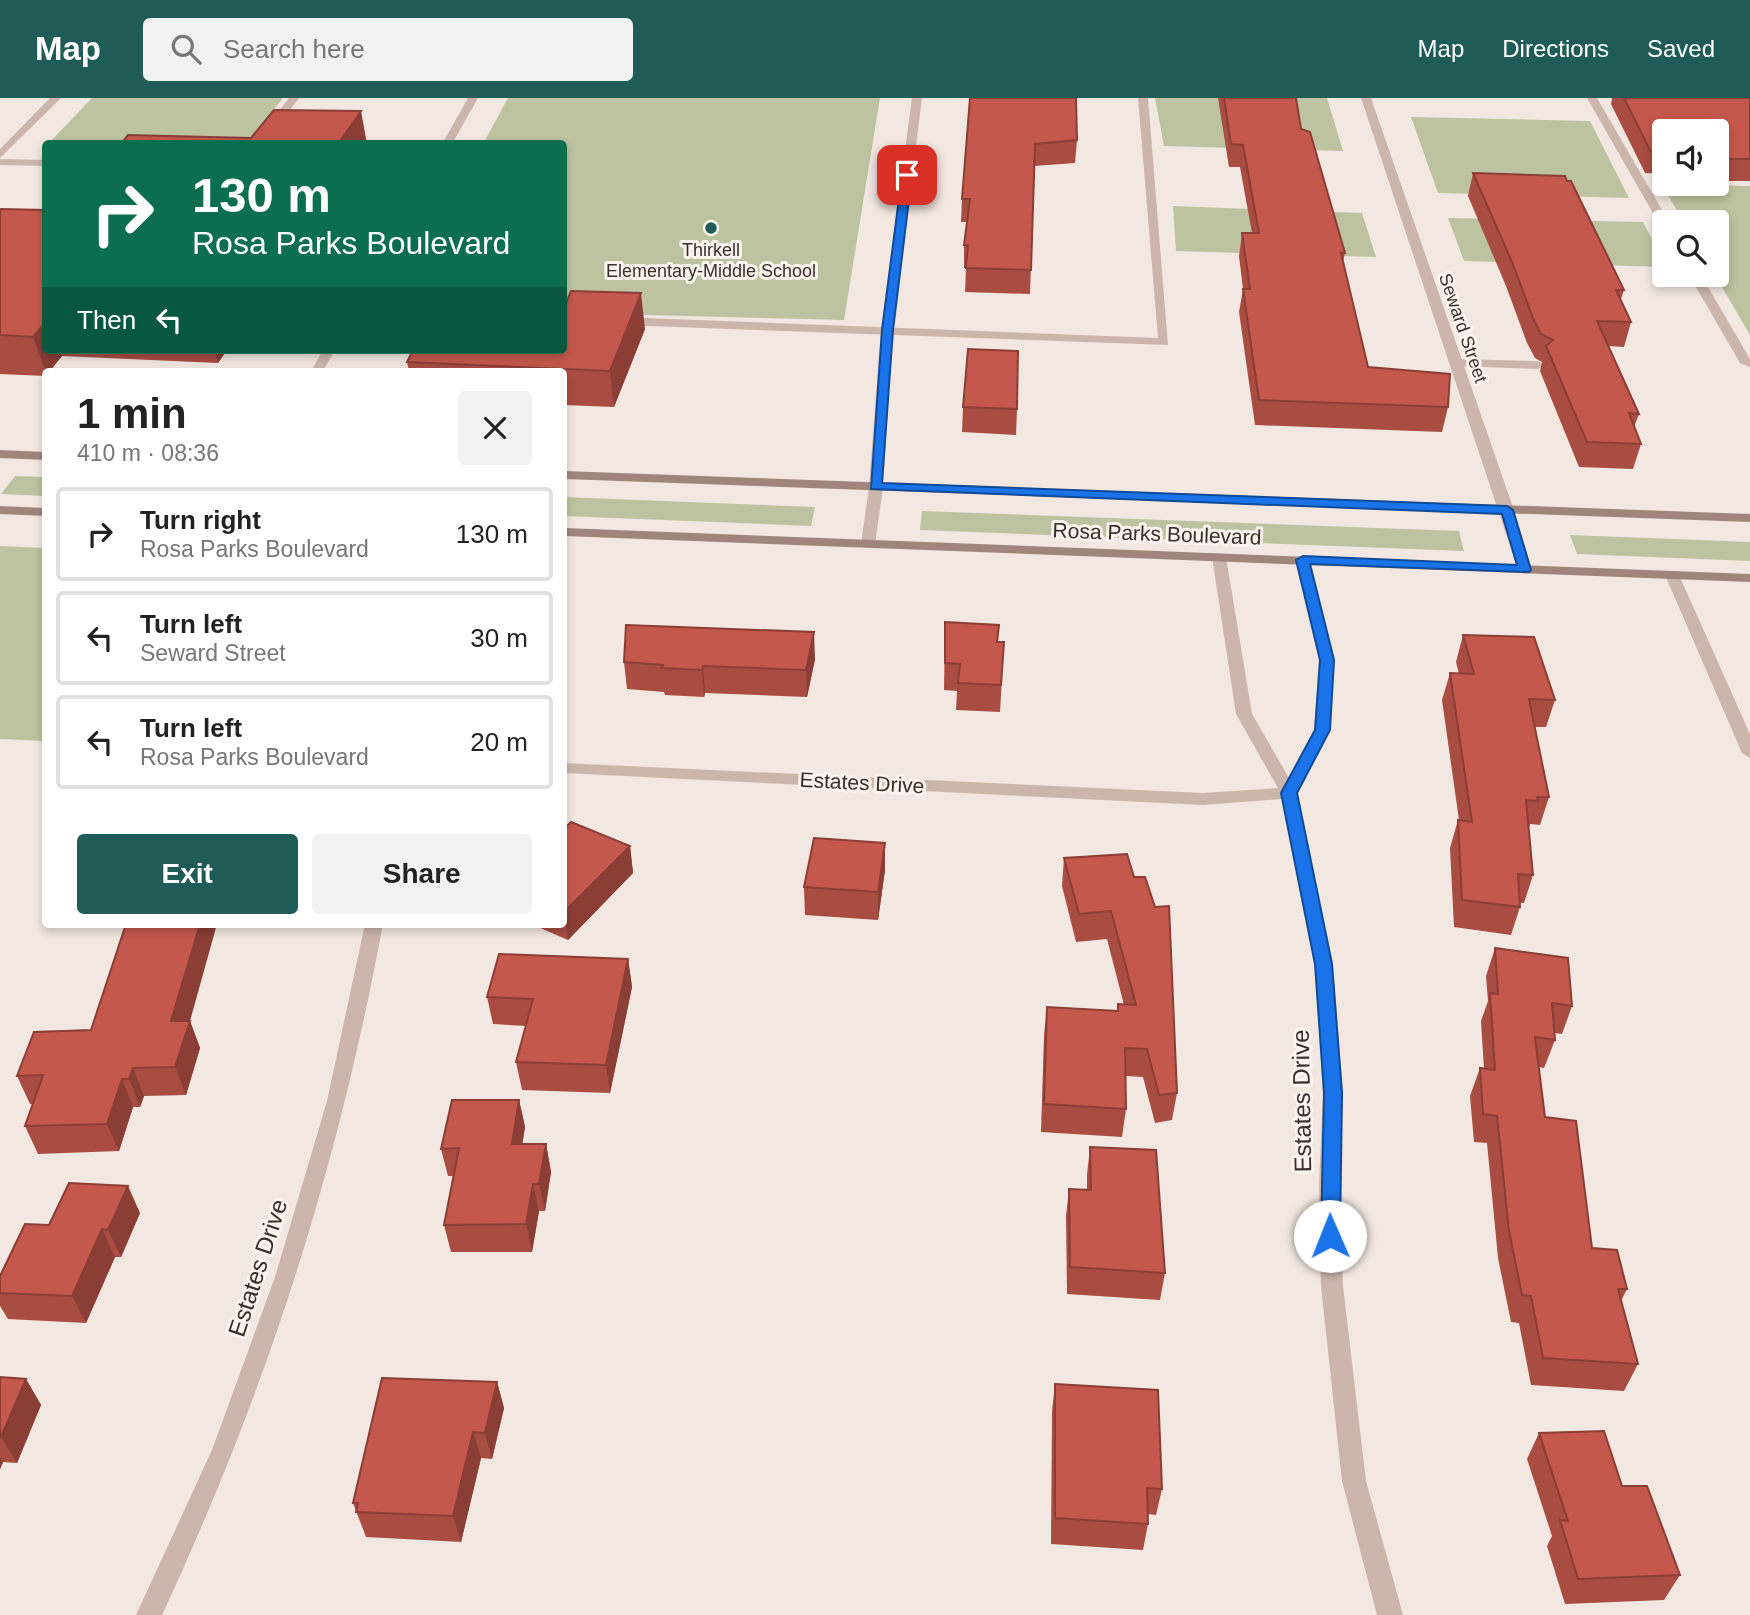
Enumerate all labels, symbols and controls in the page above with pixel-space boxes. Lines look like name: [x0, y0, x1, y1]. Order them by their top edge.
search box: [143, 18, 633, 81]
text: Map: [35, 30, 101, 67]
icon: search: [167, 30, 205, 68]
text: Search here: [223, 34, 365, 64]
text: Map: [1418, 35, 1464, 62]
text: Directions: [1502, 35, 1609, 62]
text: Saved: [1647, 35, 1715, 62]
map controls: [1652, 119, 1729, 287]
button: sound: [1652, 119, 1729, 196]
pin: [877, 145, 937, 205]
icon: arrive: [888, 156, 926, 194]
icon: right: [77, 168, 168, 259]
text: 130 m: [192, 168, 331, 222]
button: search: [1652, 210, 1729, 287]
marker: Thirkell Elementary-Middle School: [703, 220, 719, 236]
text: Rosa Parks Boulevard: [192, 225, 510, 261]
place label: Thirkell Elementary-Middle School: [606, 240, 816, 281]
street label: Seward Street: [1435, 271, 1491, 385]
icon: left: [150, 301, 188, 339]
text: Then: [77, 305, 136, 335]
text: 1 min: [77, 390, 187, 437]
button: close: [458, 391, 532, 465]
text: 410 m · 08:36: [77, 440, 219, 466]
text: Turn right: [140, 505, 261, 535]
icon: right: [81, 515, 119, 553]
street label: Rosa Parks Boulevard: [1052, 518, 1262, 549]
text: 130 m: [456, 519, 528, 549]
text: Rosa Parks Boulevard: [140, 536, 369, 562]
text: Turn left: [140, 609, 242, 639]
icon: left: [81, 619, 119, 657]
text: 30 m: [470, 623, 528, 653]
text: Seward Street: [140, 640, 286, 666]
text: Turn left: [140, 713, 242, 743]
icon: left: [81, 723, 119, 761]
text: 20 m: [470, 727, 528, 757]
text: Rosa Parks Boulevard: [140, 744, 369, 770]
street label: Estates Drive: [799, 768, 925, 797]
button: Exit: [77, 834, 298, 914]
button: Share: [312, 834, 532, 914]
street label: Estates Drive: [1287, 1029, 1316, 1173]
street label: Estates Drive: [223, 1196, 292, 1340]
position arrow: [1293, 1199, 1367, 1273]

